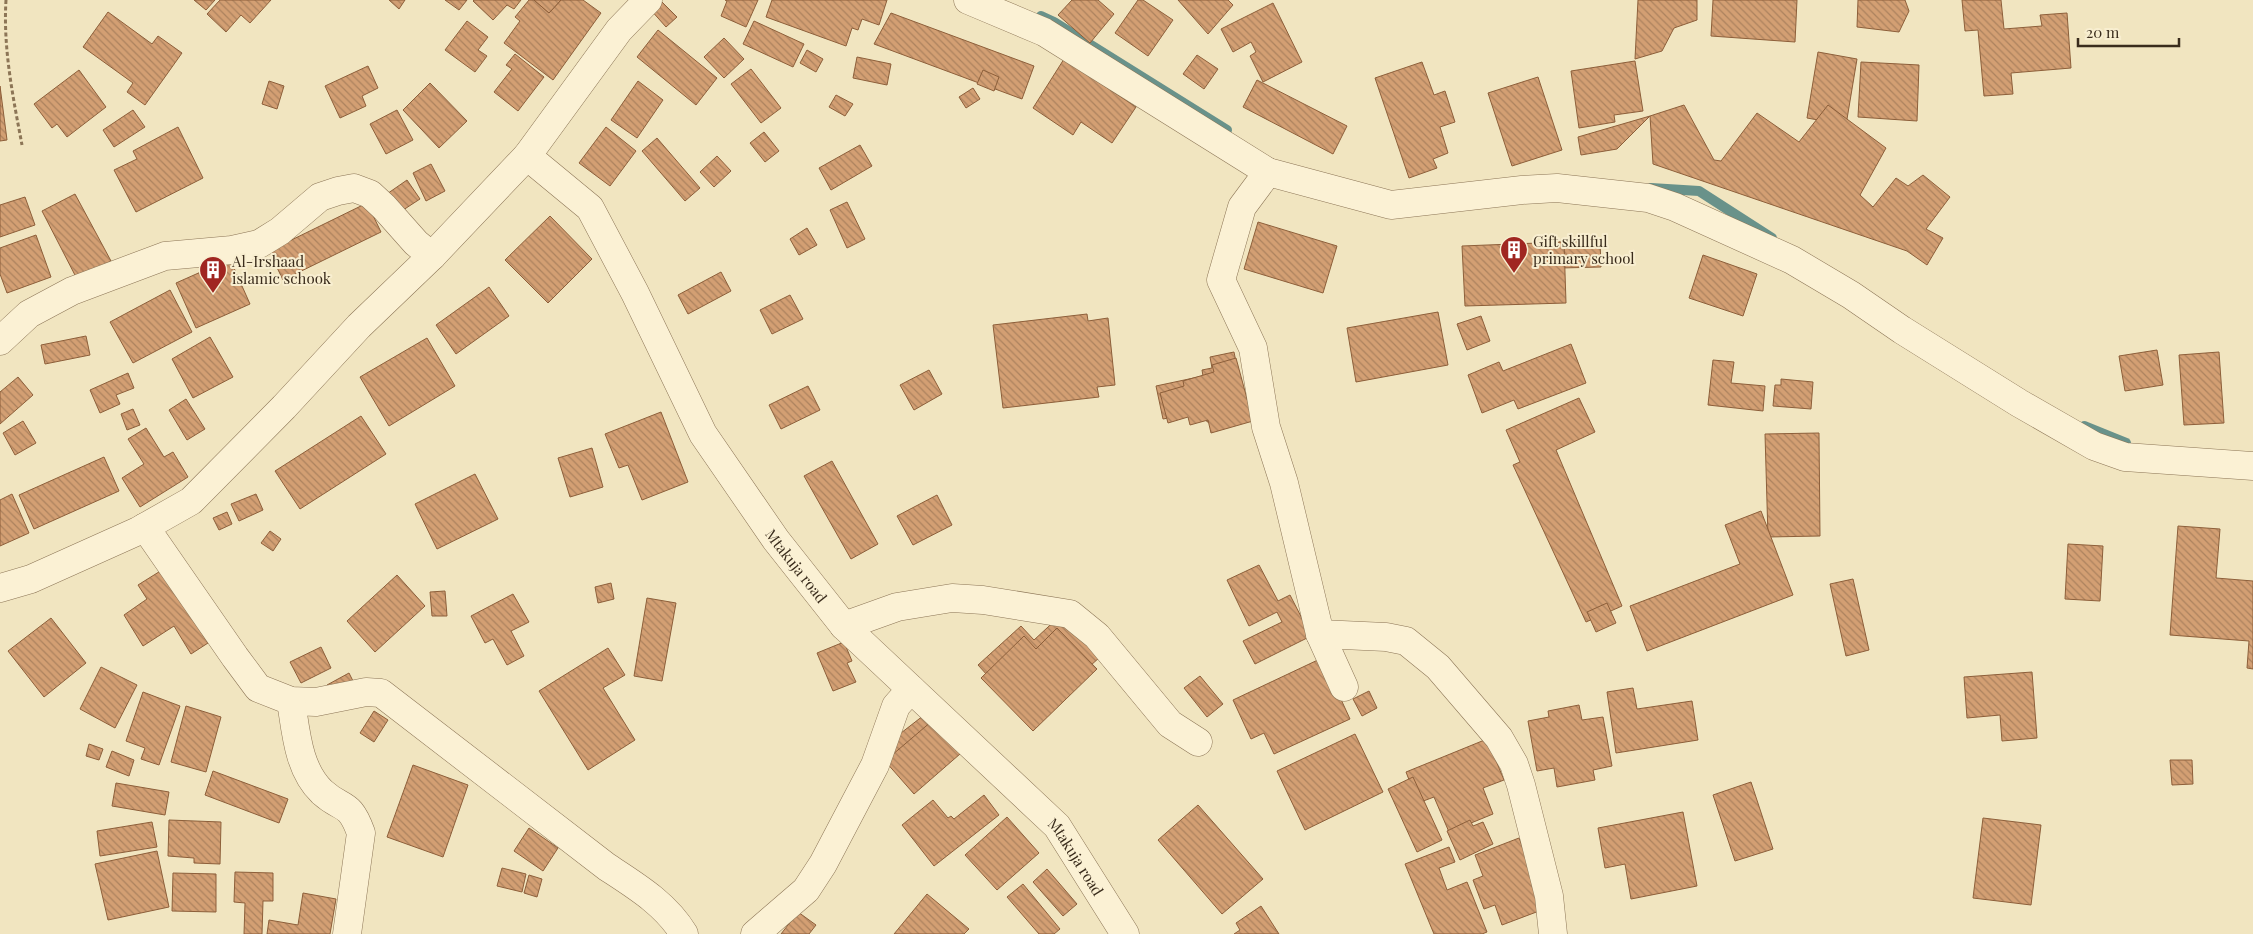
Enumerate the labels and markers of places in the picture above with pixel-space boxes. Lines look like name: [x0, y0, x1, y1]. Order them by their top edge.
place label: Gift skillful primary school: [1533, 231, 1635, 268]
building icon: Gift skillful primary school: [1499, 235, 1529, 274]
place label: Al-Irshaad islamic schook: [231, 251, 332, 288]
building icon: Al-Irshaad islamic schook: [198, 255, 228, 294]

